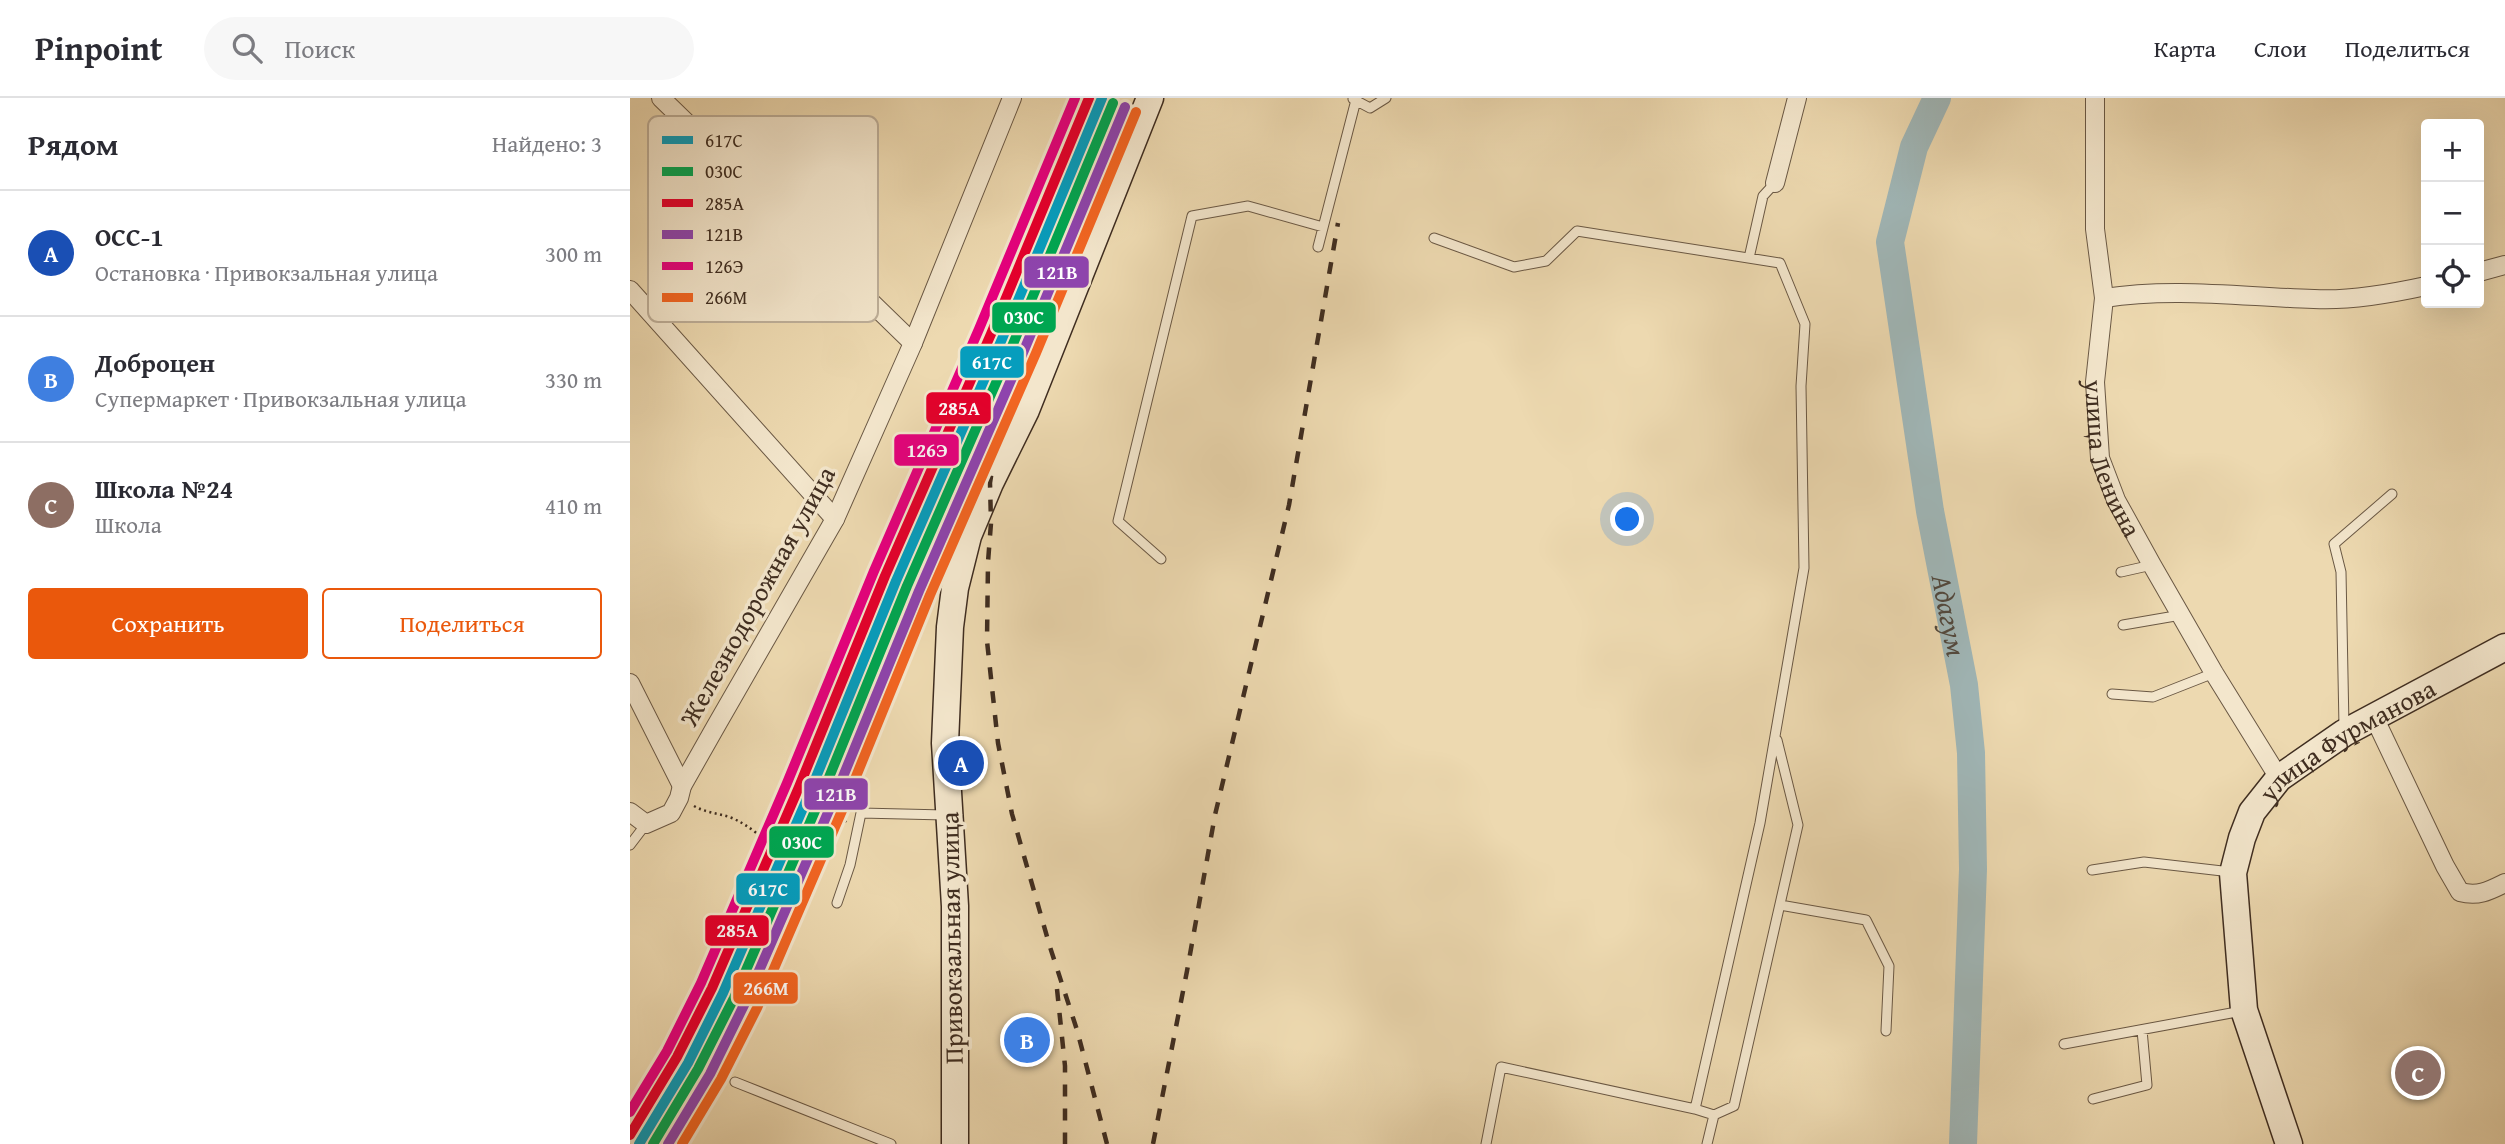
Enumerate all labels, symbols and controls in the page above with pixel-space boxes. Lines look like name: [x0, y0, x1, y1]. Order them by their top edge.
search box: [204, 17, 694, 80]
text: Pinpoint: [35, 24, 162, 72]
icon: search: [228, 29, 266, 67]
text: Поиск: [284, 29, 355, 68]
text: Карта: [2154, 31, 2216, 66]
text: Слои: [2254, 31, 2307, 66]
text: Поделиться: [2345, 31, 2470, 66]
legend: [648, 116, 878, 322]
map controls: [2421, 119, 2484, 308]
button: +: [2421, 119, 2484, 182]
text: Рядом: [28, 122, 119, 166]
text: 617C: [705, 126, 743, 154]
text: Найдено: 3: [492, 127, 602, 160]
text: 030C: [705, 157, 743, 185]
button: −: [2421, 182, 2484, 245]
text: 285А: [705, 189, 744, 217]
text: ОСС-1: [95, 217, 164, 256]
text: 121В: [705, 220, 743, 248]
text: A: [44, 237, 58, 270]
text: 300 m: [545, 237, 602, 270]
button: locate: [2421, 245, 2484, 308]
text: 126Э: [705, 252, 743, 280]
line badge: 121В: [1023, 255, 1090, 289]
text: Остановка · Привокзальная улица: [95, 256, 438, 289]
text: 121В: [1036, 258, 1078, 286]
text: 266М: [705, 283, 747, 311]
line badge: 030C: [991, 301, 1057, 334]
text: 030C: [1004, 303, 1044, 331]
text: Доброцен: [95, 343, 215, 382]
line badge: 617C: [959, 345, 1025, 379]
text: 617C: [972, 348, 1012, 376]
text: B: [44, 363, 58, 396]
text: 330 m: [545, 363, 602, 396]
street label: улица Ленина: [2075, 377, 2152, 544]
text: Супермаркет · Привокзальная улица: [95, 382, 467, 415]
line badge: 285А: [925, 391, 992, 425]
text: 285А: [938, 394, 980, 422]
line badge: 126Э: [893, 433, 960, 467]
text: 126Э: [906, 436, 948, 464]
street label: Железнодорожная улица: [669, 458, 845, 734]
text: Школа №24: [95, 469, 233, 508]
text: C: [44, 489, 58, 522]
text: 410 m: [545, 489, 602, 522]
your location: [1610, 502, 1644, 536]
text: Школа: [95, 508, 162, 541]
water label: Адагум: [1922, 570, 1978, 659]
button: Сохранить: [28, 588, 308, 659]
button: Поделиться: [322, 588, 602, 659]
street label: улица Фурманова: [2248, 668, 2443, 810]
pin: A: [938, 737, 984, 789]
line badge: 121В: [803, 777, 869, 811]
text: 121В: [815, 780, 857, 808]
street label: Привокзальная улица: [929, 811, 973, 1065]
line badge: 030C: [768, 825, 835, 859]
text: 030C: [782, 828, 822, 856]
line badge: 617C: [735, 872, 801, 906]
text: 617C: [748, 875, 788, 903]
line badge: 285А: [704, 914, 770, 947]
text: 285А: [716, 916, 758, 944]
line badge: 266М: [732, 971, 799, 1005]
text: 266М: [743, 974, 789, 1002]
pin: B: [1004, 1014, 1050, 1066]
pin: C: [2395, 1047, 2441, 1099]

